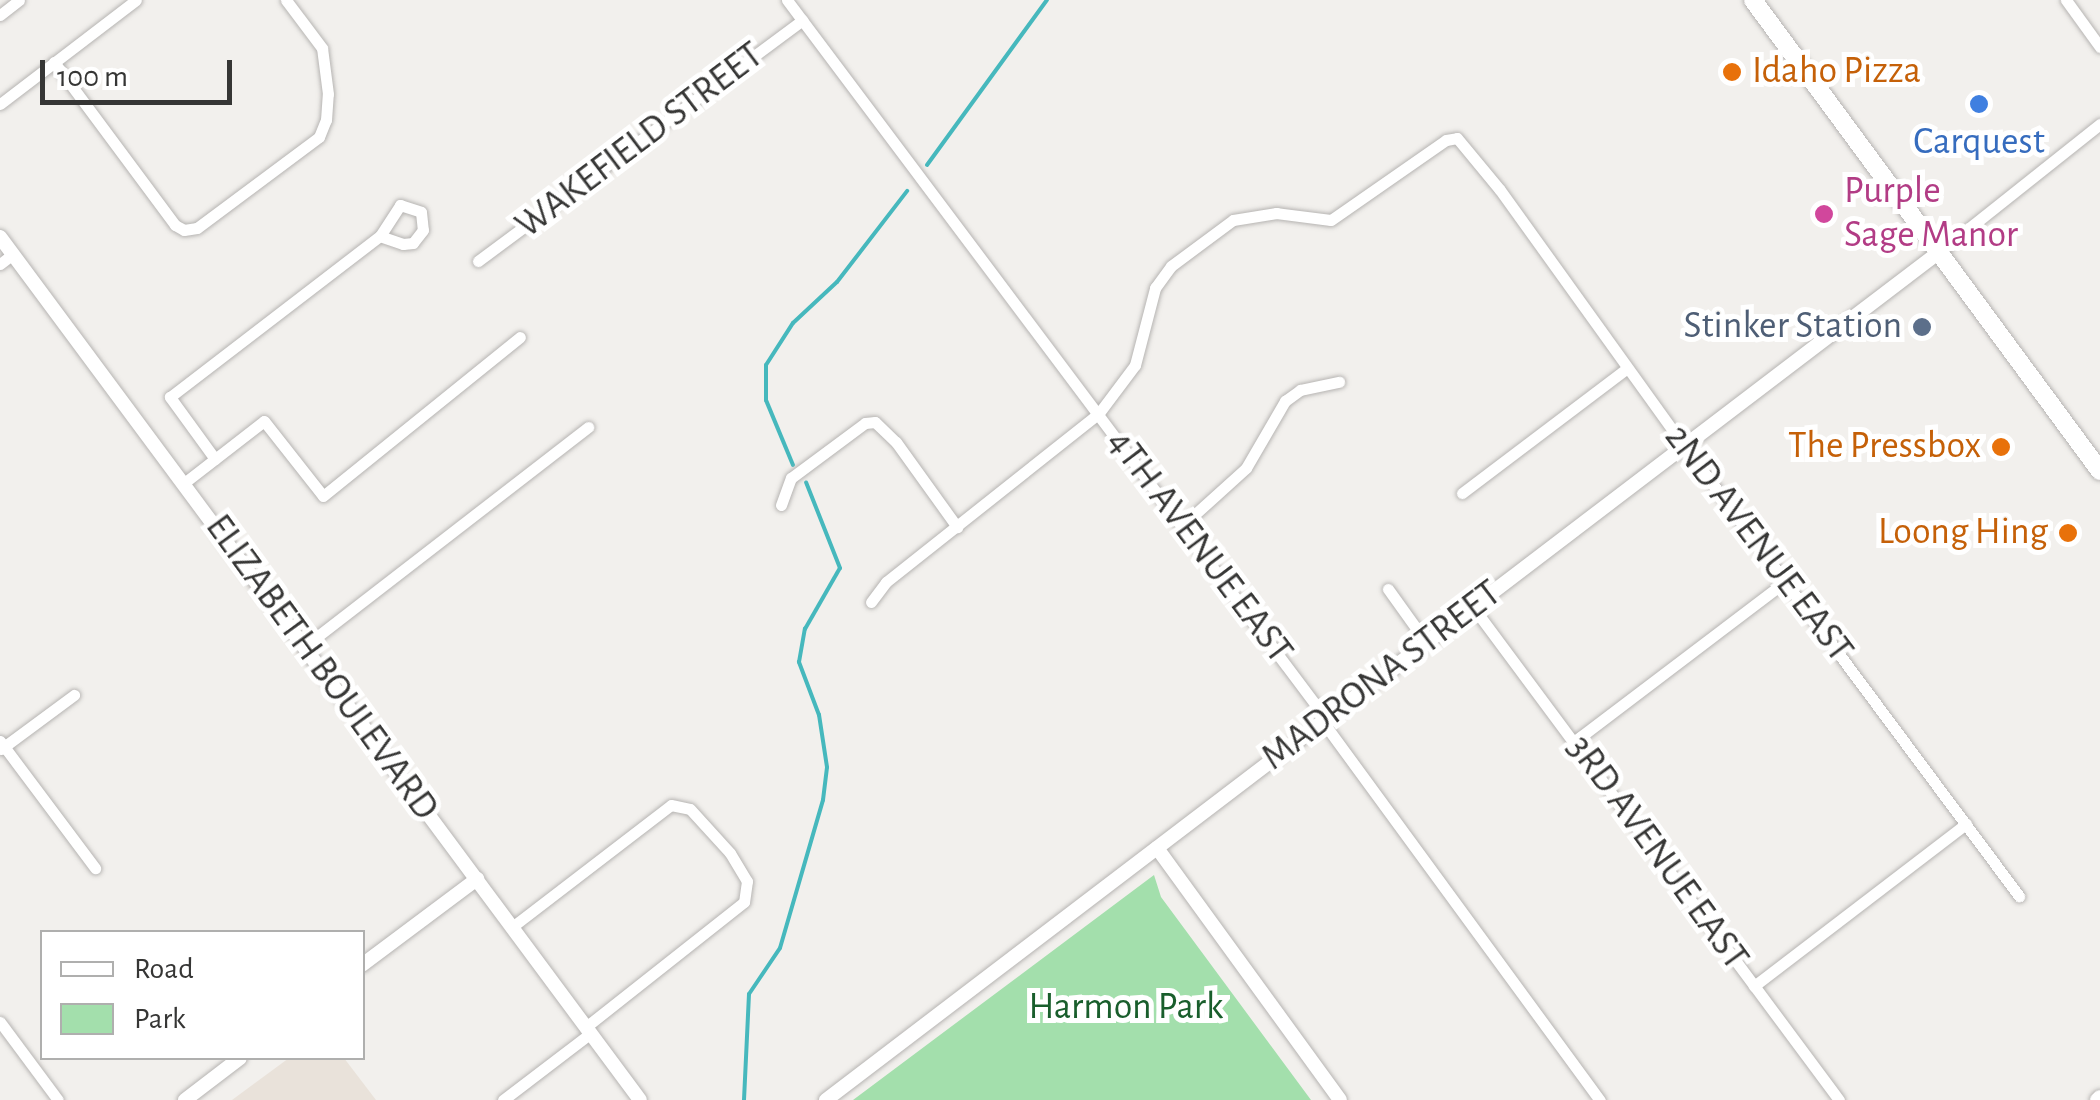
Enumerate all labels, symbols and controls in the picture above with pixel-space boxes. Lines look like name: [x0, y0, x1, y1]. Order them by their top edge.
street label: WAKEFIELD STREET: [507, 33, 773, 249]
scale bar: [45, 40, 238, 102]
place label: Idaho Pizza: [1752, 49, 1921, 95]
marker: Idaho Pizza: [1721, 61, 1743, 83]
text: 100 m: [57, 62, 128, 92]
marker: Carquest: [1968, 93, 1990, 115]
place label: Carquest: [1913, 120, 2045, 166]
place label: Purple Sage Manor: [1844, 169, 2018, 258]
marker: Purple Sage Manor: [1813, 203, 1835, 225]
place label: Stinker Station: [1684, 304, 1902, 350]
marker: Stinker Station: [1911, 316, 1933, 338]
street label: 2ND AVENUE EAST: [1654, 416, 1862, 672]
street label: 4TH AVENUE EAST: [1096, 421, 1302, 673]
place label: The Pressbox: [1788, 424, 1981, 470]
marker: The Pressbox: [1990, 436, 2012, 458]
street label: ELIZABETH BOULEVARD: [195, 506, 447, 830]
place label: Loong Hing: [1878, 510, 2048, 556]
marker: Loong Hing: [2057, 522, 2079, 544]
street label: MADRONA STREET: [1253, 571, 1511, 781]
street label: 3RD AVENUE EAST: [1557, 727, 1757, 979]
legend: [40, 930, 365, 1060]
text: Road: [134, 954, 194, 984]
park label: Harmon Park: [1029, 985, 1223, 1031]
text: Park: [134, 1004, 186, 1034]

